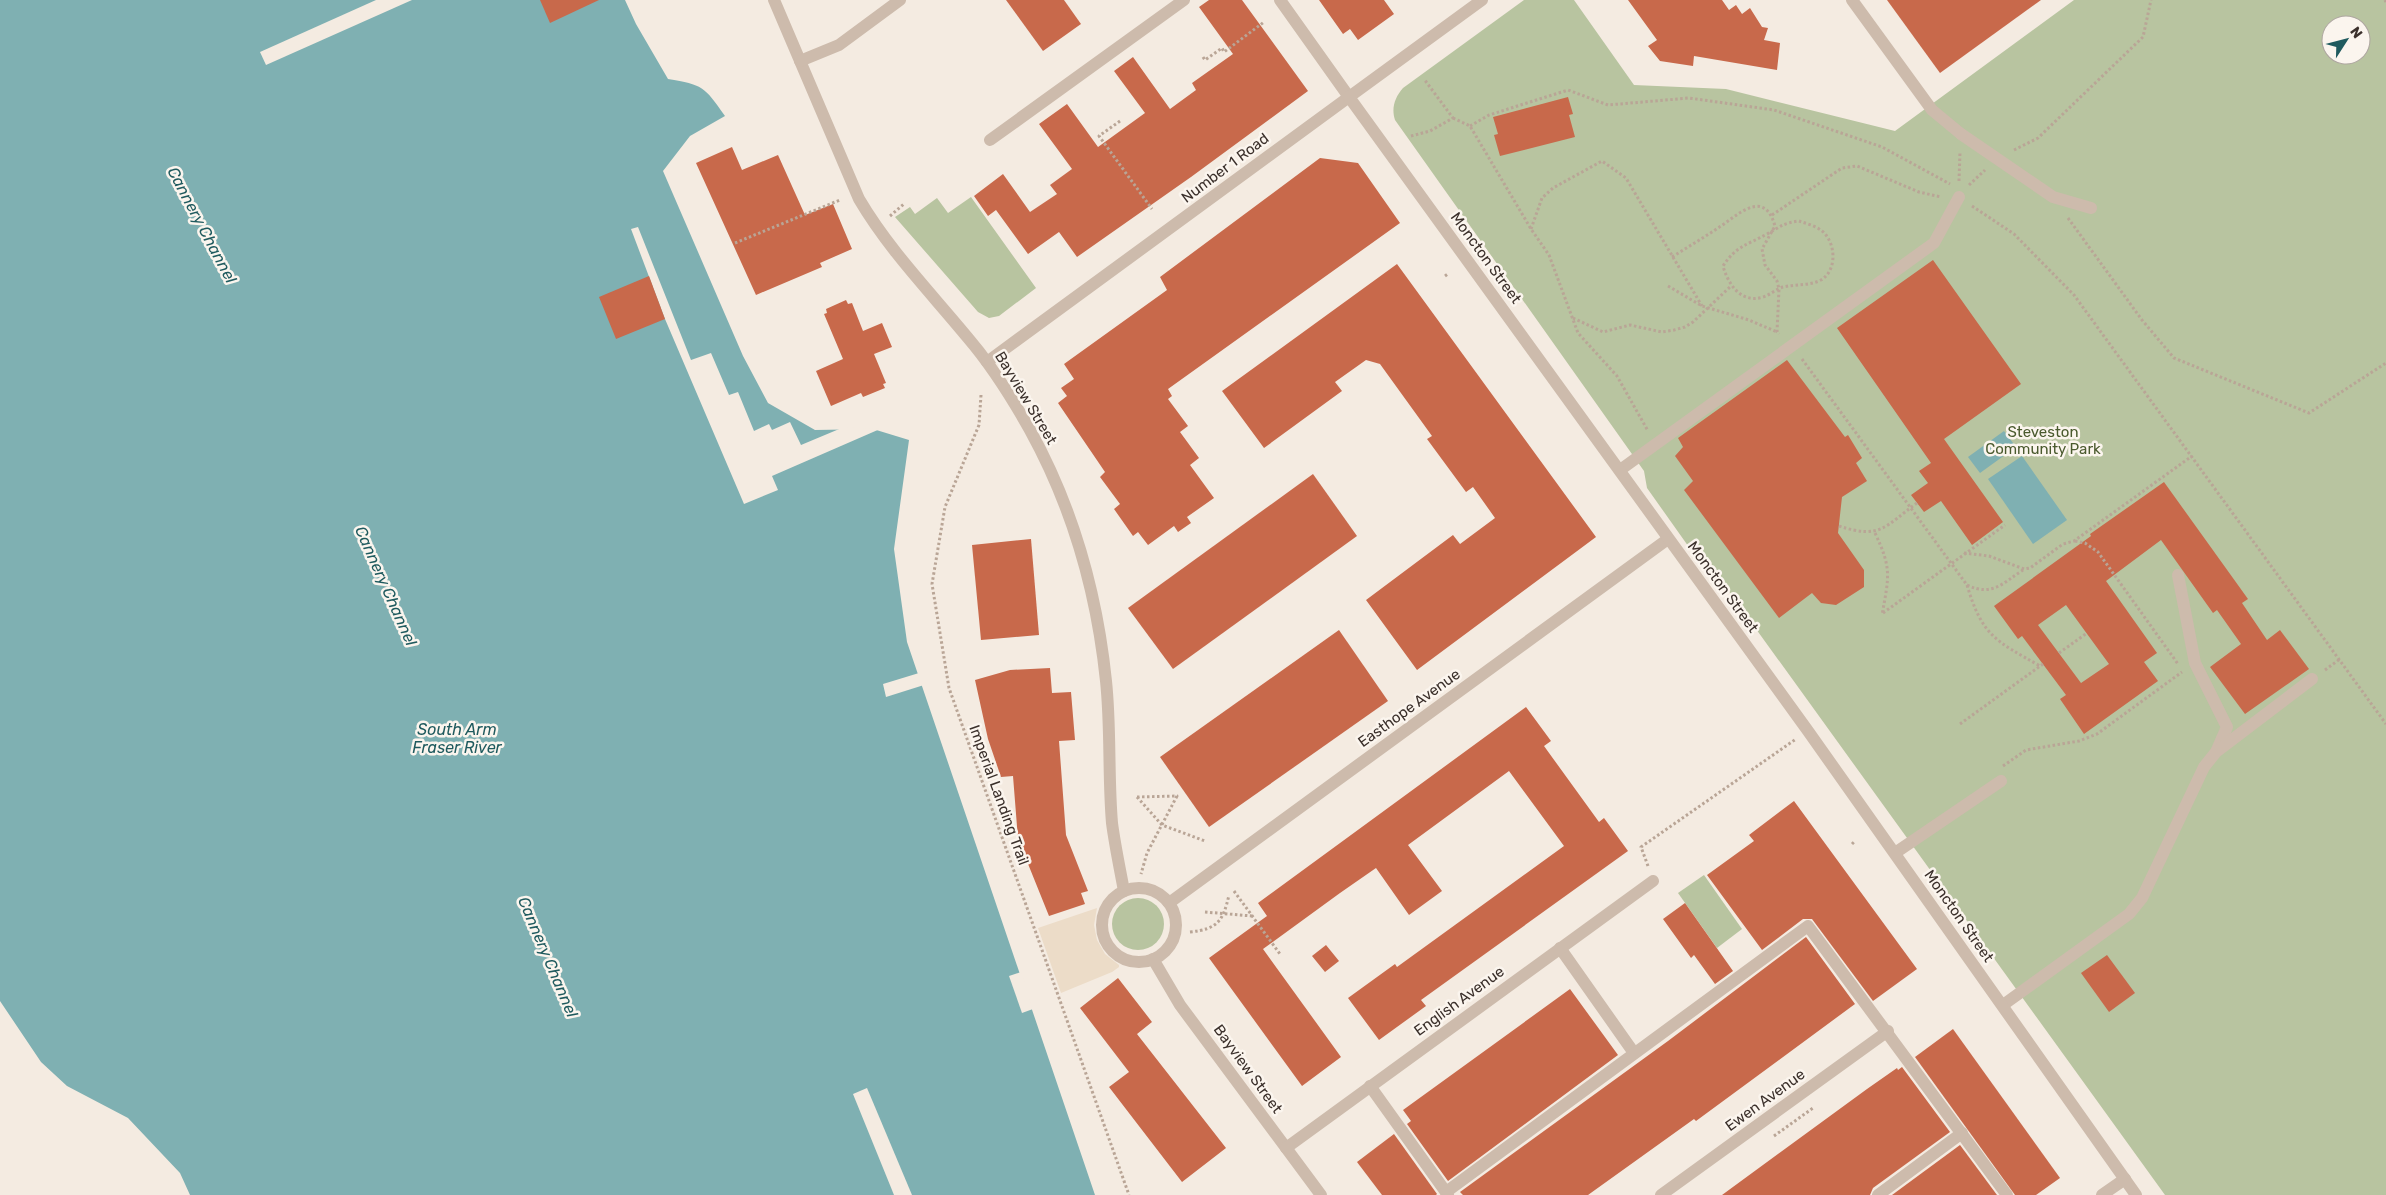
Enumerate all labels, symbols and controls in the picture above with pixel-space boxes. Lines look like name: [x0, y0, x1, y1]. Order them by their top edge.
north arrow: [2321, 15, 2371, 65]
text: N: [2346, 24, 2366, 42]
street label: Number 1 Road: [1178, 129, 1272, 207]
water label: Cannery Channel: [163, 164, 241, 287]
street label: Moncton Street: [1447, 209, 1525, 307]
street label: Bayview Street: [991, 348, 1061, 448]
park label: Steveston Community Park: [1985, 423, 2101, 458]
water label: Cannery Channel: [351, 523, 421, 650]
street label: Moncton Street: [1684, 538, 1762, 636]
street label: Easthope Avenue: [1354, 665, 1464, 751]
water label: South Arm Fraser River: [412, 720, 503, 757]
street label: Imperial Landing Trail: [965, 722, 1033, 868]
street label: Moncton Street: [1921, 866, 1998, 966]
water label: Cannery Channel: [514, 894, 582, 1021]
street label: English Avenue: [1410, 962, 1508, 1040]
street label: Bayview Street: [1210, 1021, 1286, 1117]
street label: Ewen Avenue: [1722, 1065, 1808, 1135]

